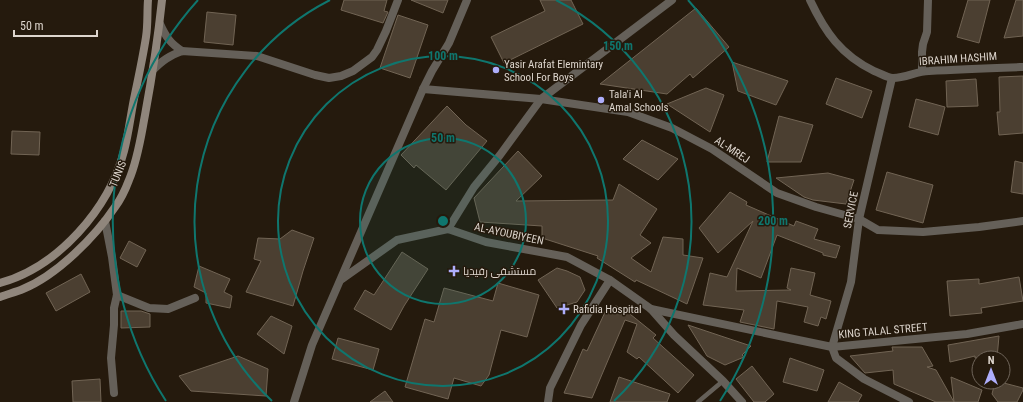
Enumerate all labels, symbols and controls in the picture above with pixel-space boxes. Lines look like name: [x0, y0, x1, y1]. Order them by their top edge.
scale bar: [14, 12, 97, 38]
text: 50 m: [20, 19, 44, 33]
text: 150 m: [603, 39, 633, 53]
text: 100 m: [428, 49, 458, 63]
street label: IBRAHIM HASHIM: [919, 50, 997, 68]
place label: Yasir Arafat Elemintary School For Boys: [504, 58, 604, 84]
marker: Yasir Arafat Elemintary School For Boys: [491, 65, 501, 75]
place label: Tala'i Al Amal Schools: [609, 88, 669, 114]
marker: Tala'i Al Amal Schools: [596, 95, 606, 105]
text: 50 m: [431, 131, 455, 145]
street label: AL-MREJ: [712, 134, 752, 166]
street label: TUNIS: [107, 159, 129, 189]
street label: SERVICE: [841, 190, 861, 230]
centre of rings: [436, 214, 450, 228]
text: 200 m: [758, 214, 788, 228]
street label: AL-AYOUBIYEEN: [473, 220, 545, 248]
marker: مستشفى رفيديا: [448, 265, 460, 277]
place label: مستشفى رفيديا: [463, 265, 536, 278]
marker: Rafidia Hospital: [558, 303, 570, 315]
place label: Rafidia Hospital: [573, 303, 642, 316]
street label: KING TALAL STREET: [838, 321, 928, 341]
north arrow: [971, 350, 1011, 390]
text: N: [988, 354, 995, 367]

